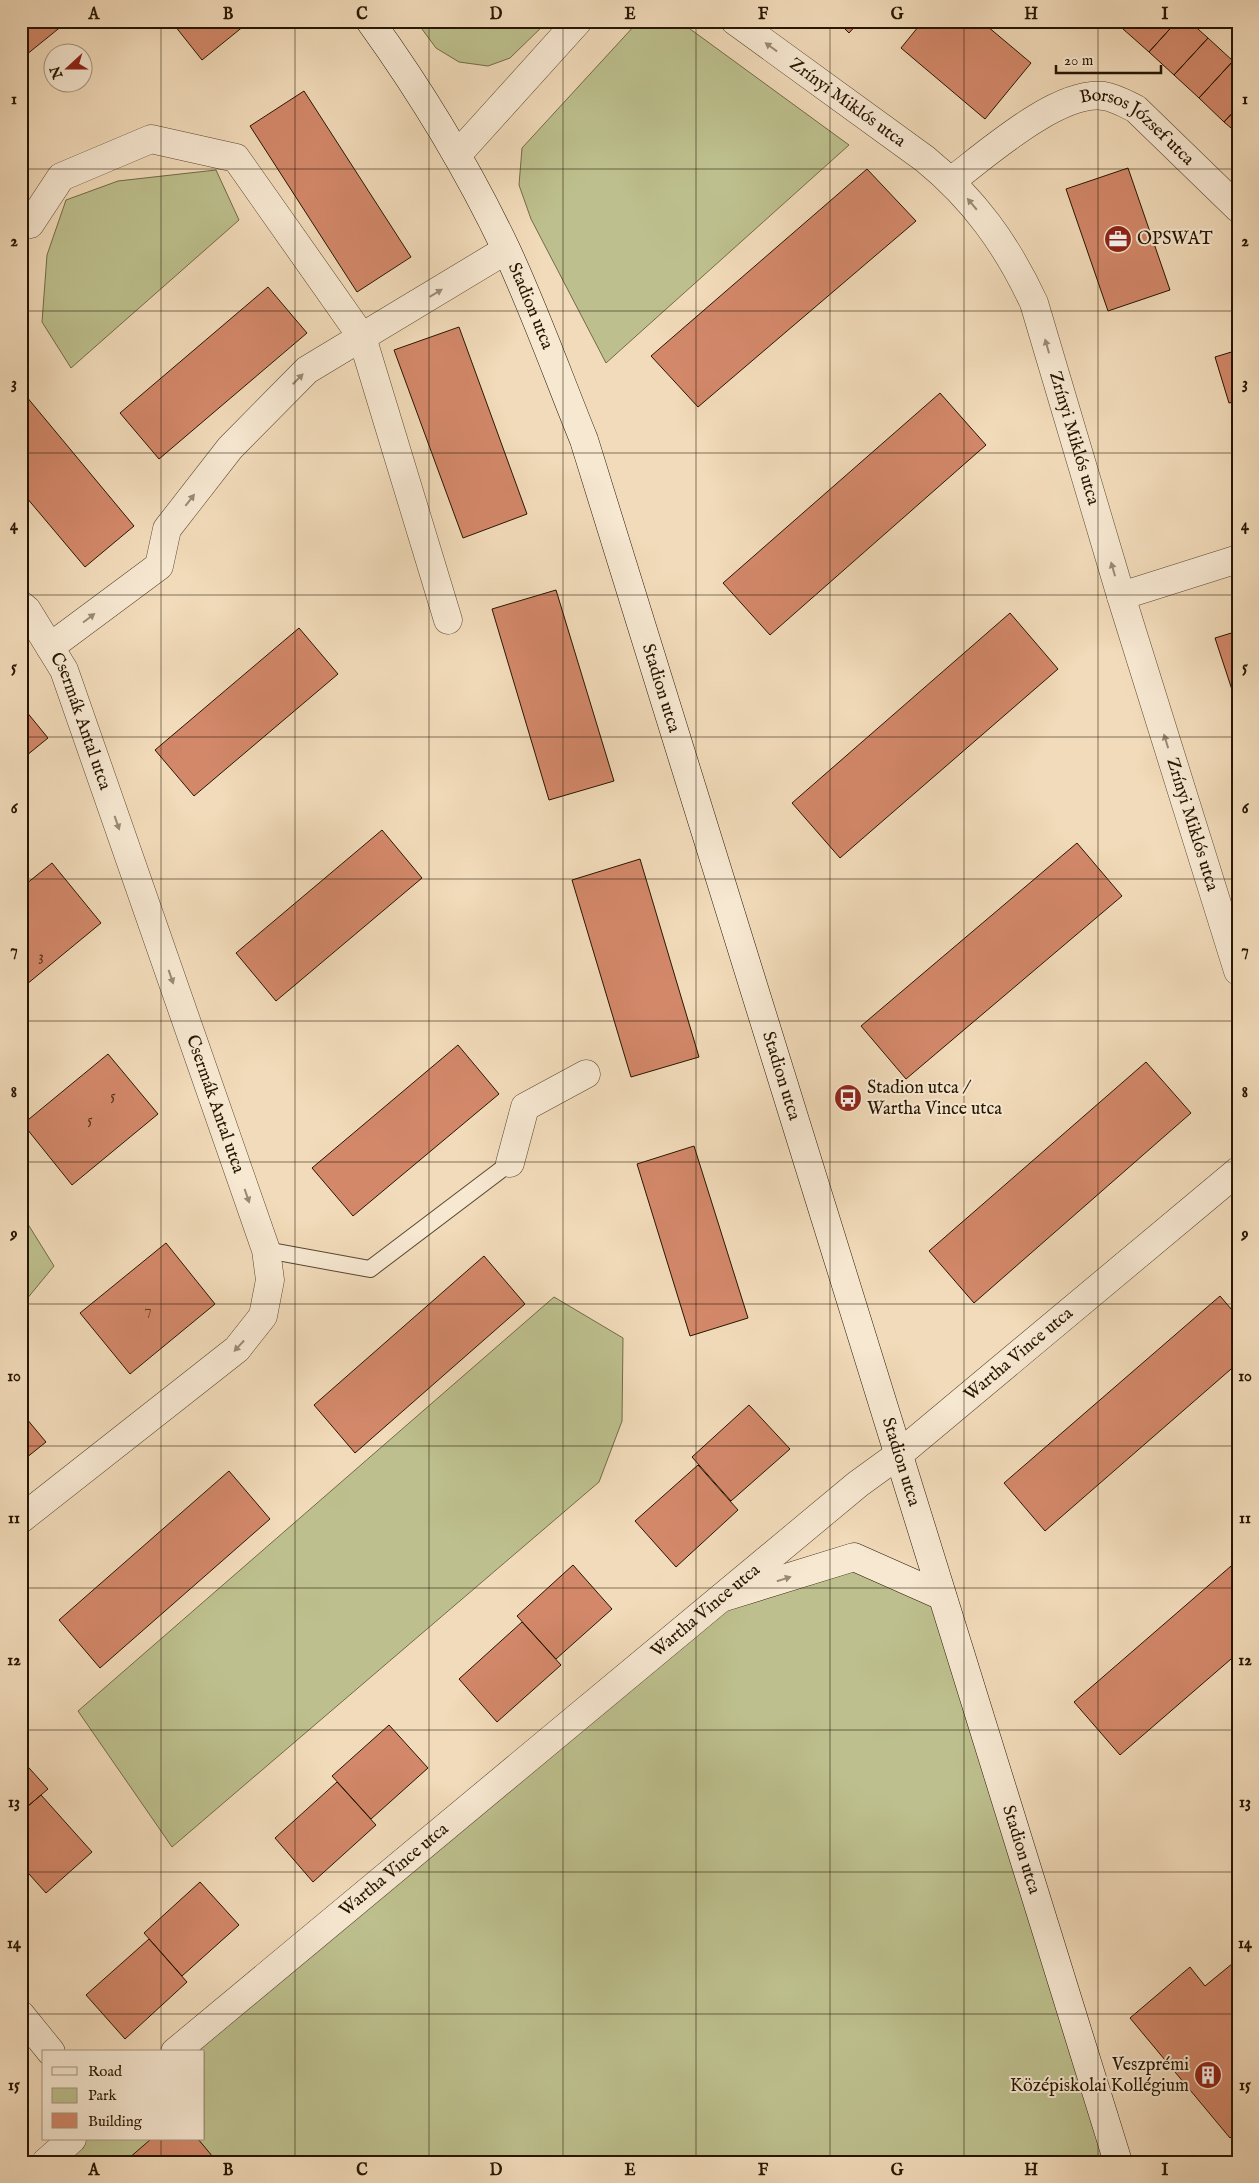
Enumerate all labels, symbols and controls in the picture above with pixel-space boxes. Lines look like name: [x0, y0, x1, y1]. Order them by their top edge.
text: A: [88, 5, 101, 25]
text: B: [223, 5, 234, 25]
text: C: [356, 5, 368, 25]
text: D: [490, 5, 503, 25]
text: E: [624, 5, 636, 25]
text: F: [758, 5, 769, 25]
text: G: [891, 5, 904, 25]
text: H: [1024, 5, 1038, 25]
text: I: [1162, 5, 1169, 25]
north arrow: [42, 42, 92, 92]
scale bar: [1056, 42, 1162, 74]
one-way arrow: [765, 43, 778, 53]
text: 20 m: [1064, 51, 1094, 70]
street label: Zrínyi Miklós utca: [785, 53, 910, 153]
text: N: [46, 63, 68, 82]
street label: Borsos József utca: [1078, 84, 1199, 171]
text: 1: [11, 90, 17, 110]
text: 1: [1242, 90, 1248, 110]
one-way arrow: [966, 197, 977, 210]
office icon: OPSWAT: [1103, 224, 1133, 254]
place label: OPSWAT: [1137, 228, 1213, 251]
text: 2: [10, 232, 18, 252]
text: 2: [1241, 232, 1249, 252]
street label: Stadion utca: [502, 259, 559, 353]
one-way arrow: [429, 288, 442, 297]
one-way arrow: [1042, 338, 1050, 353]
street label: Zrínyi Miklós utca: [1043, 368, 1105, 508]
one-way arrow: [292, 373, 304, 385]
text: 3: [11, 374, 17, 394]
text: 3: [1242, 374, 1248, 394]
one-way arrow: [184, 493, 195, 506]
text: 4: [10, 516, 19, 536]
text: 4: [1241, 516, 1250, 536]
one-way arrow: [1108, 561, 1116, 576]
one-way arrow: [82, 613, 95, 624]
street label: Stadion utca: [636, 641, 686, 736]
street label: Csermák Antal utca: [44, 648, 116, 793]
text: 5: [11, 658, 17, 678]
text: 5: [1242, 658, 1248, 678]
one-way arrow: [1161, 733, 1169, 748]
street label: Zrínyi Miklós utca: [1161, 755, 1224, 894]
text: 6: [11, 799, 19, 819]
text: 6: [1242, 799, 1250, 819]
one-way arrow: [114, 816, 121, 831]
text: 7: [10, 941, 18, 961]
text: 7: [1241, 941, 1249, 961]
house number: 3: [38, 947, 44, 966]
one-way arrow: [168, 969, 175, 984]
street label: Stadion utca: [757, 1029, 806, 1123]
street label: Csermák Antal utca: [180, 1032, 250, 1177]
place label: Stadion utca / Wartha Vince utca: [867, 1077, 1002, 1121]
text: 8: [11, 1083, 17, 1103]
bus stop icon: Stadion utca / Wartha Vince utca: [833, 1083, 863, 1113]
text: 8: [1242, 1083, 1248, 1103]
house number: 5: [110, 1086, 116, 1105]
house number: 5: [87, 1110, 93, 1129]
one-way arrow: [244, 1189, 252, 1204]
text: 9: [10, 1225, 18, 1245]
text: 9: [1241, 1225, 1249, 1245]
house number: 7: [144, 1300, 152, 1319]
street label: Wartha Vince utca: [959, 1302, 1078, 1406]
one-way arrow: [233, 1339, 244, 1352]
text: 10: [7, 1367, 21, 1387]
text: 10: [1238, 1367, 1252, 1387]
street label: Stadion utca: [876, 1415, 926, 1509]
text: 11: [8, 1509, 20, 1529]
text: 11: [1239, 1509, 1251, 1529]
street label: Wartha Vince utca: [646, 1559, 765, 1663]
one-way arrow: [777, 1574, 792, 1582]
text: 12: [7, 1651, 21, 1671]
text: 12: [1238, 1651, 1252, 1671]
text: 13: [8, 1793, 20, 1813]
text: 13: [1239, 1793, 1251, 1813]
street label: Stadion utca: [997, 1802, 1046, 1897]
street label: Wartha Vince utca: [335, 1818, 454, 1922]
text: 14: [7, 1934, 22, 1954]
text: 14: [1238, 1934, 1253, 1954]
legend: [42, 2050, 205, 2140]
place label: Veszprémi Középiskolai Kollégium: [1010, 2054, 1189, 2098]
building icon: Veszprémi Középiskolai Kollégium: [1193, 2060, 1223, 2090]
text: Road: [88, 2062, 123, 2081]
text: 15: [8, 2076, 20, 2096]
text: 15: [1239, 2076, 1251, 2096]
text: Park: [88, 2086, 118, 2105]
text: Building: [88, 2112, 143, 2131]
text: A: [88, 2161, 101, 2181]
text: B: [223, 2161, 234, 2181]
text: C: [356, 2161, 368, 2181]
text: D: [490, 2161, 503, 2181]
text: E: [624, 2161, 636, 2181]
text: F: [758, 2161, 769, 2181]
text: G: [891, 2161, 904, 2181]
text: H: [1024, 2161, 1038, 2181]
text: I: [1162, 2161, 1169, 2181]

